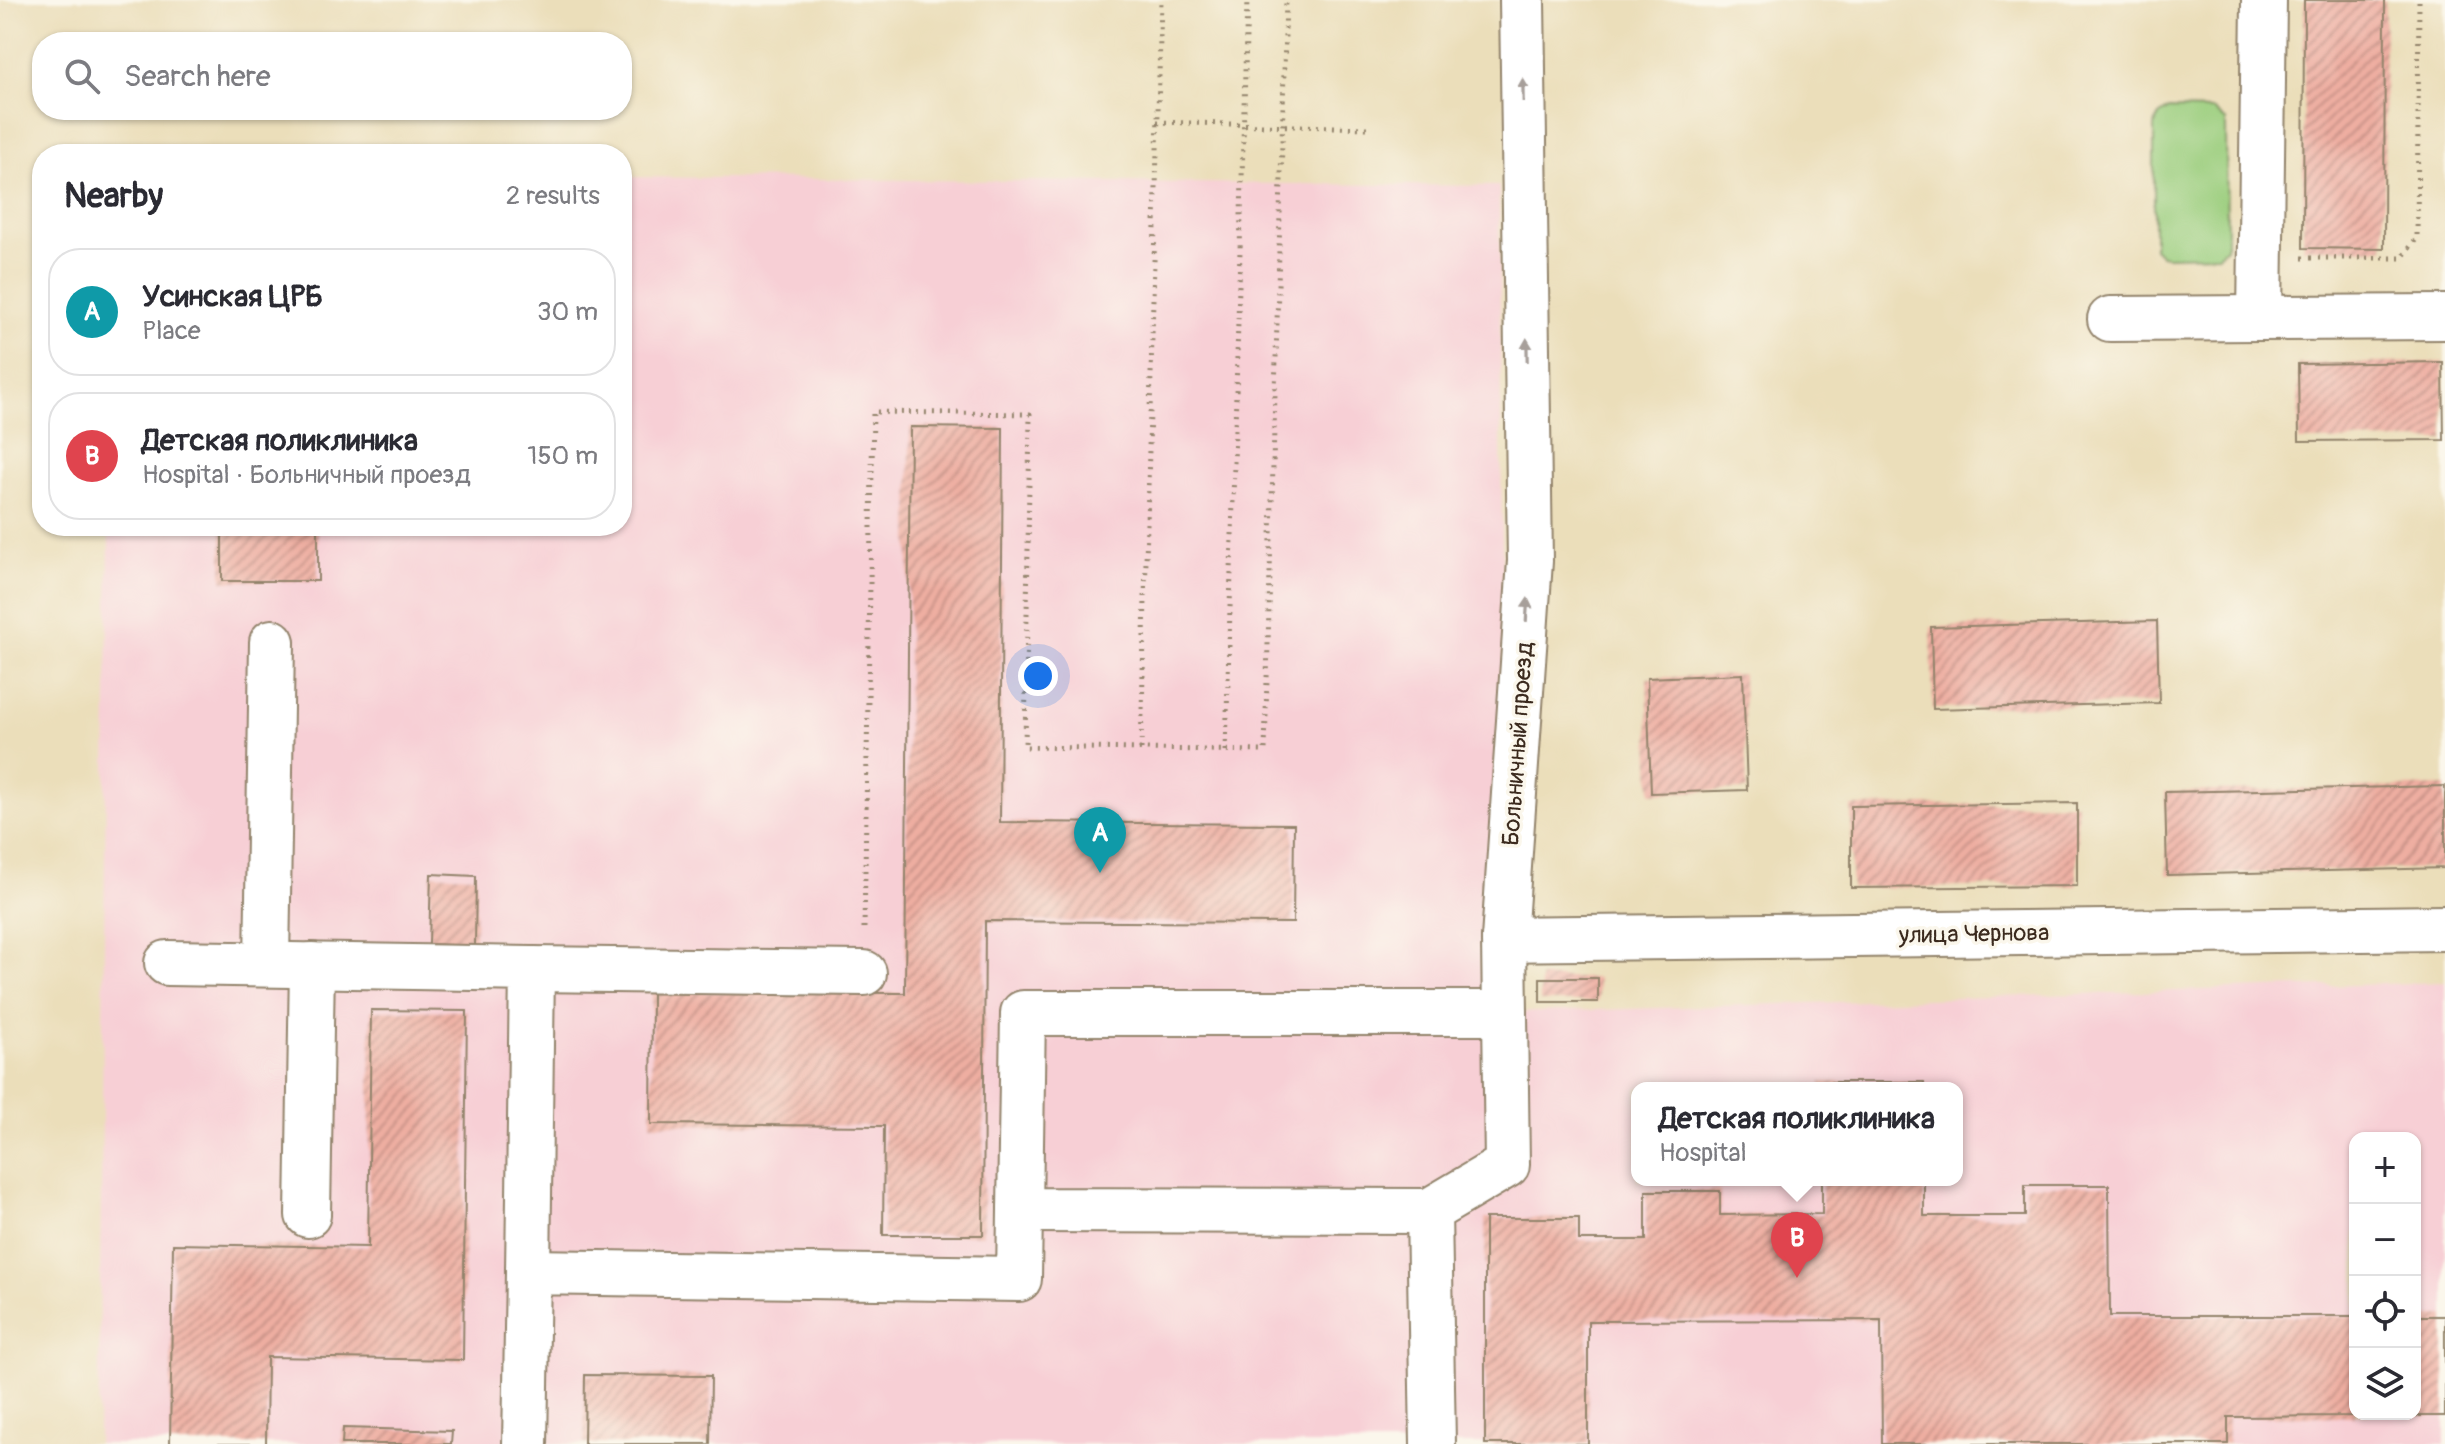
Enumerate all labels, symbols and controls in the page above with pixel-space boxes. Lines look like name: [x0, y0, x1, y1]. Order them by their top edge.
search box: [32, 32, 632, 120]
icon: search: [60, 54, 104, 98]
text: Search here: [124, 58, 271, 95]
one-way arrow: [1517, 77, 1529, 102]
text: Nearby: [64, 175, 163, 218]
text: 2 results: [506, 180, 600, 212]
text: Усинская ЦРБ: [142, 278, 323, 315]
text: A: [84, 296, 100, 328]
text: 30 m: [537, 296, 598, 328]
text: Place: [142, 315, 201, 347]
one-way arrow: [1521, 337, 1533, 362]
text: Детская поликлиника: [142, 422, 418, 459]
text: B: [85, 440, 99, 472]
text: 150 m: [527, 440, 598, 472]
text: Hospital · Больничный проезд: [142, 459, 470, 491]
one-way arrow: [1521, 597, 1534, 622]
street label: Больничный проезд: [1496, 641, 1540, 847]
your location: [1018, 656, 1058, 696]
pin: A: [1074, 807, 1126, 873]
street label: улица Чернова: [1898, 918, 2049, 950]
popup: [1631, 1082, 1963, 1186]
text: Детская поликлиника: [1659, 1100, 1935, 1137]
map controls: [2349, 1132, 2421, 1420]
button: +: [2349, 1132, 2421, 1204]
text: Hospital: [1659, 1137, 1747, 1169]
button: −: [2349, 1204, 2421, 1276]
pin: B: [1771, 1212, 1823, 1278]
button: locate: [2349, 1276, 2421, 1348]
button: layers: [2349, 1348, 2421, 1420]

